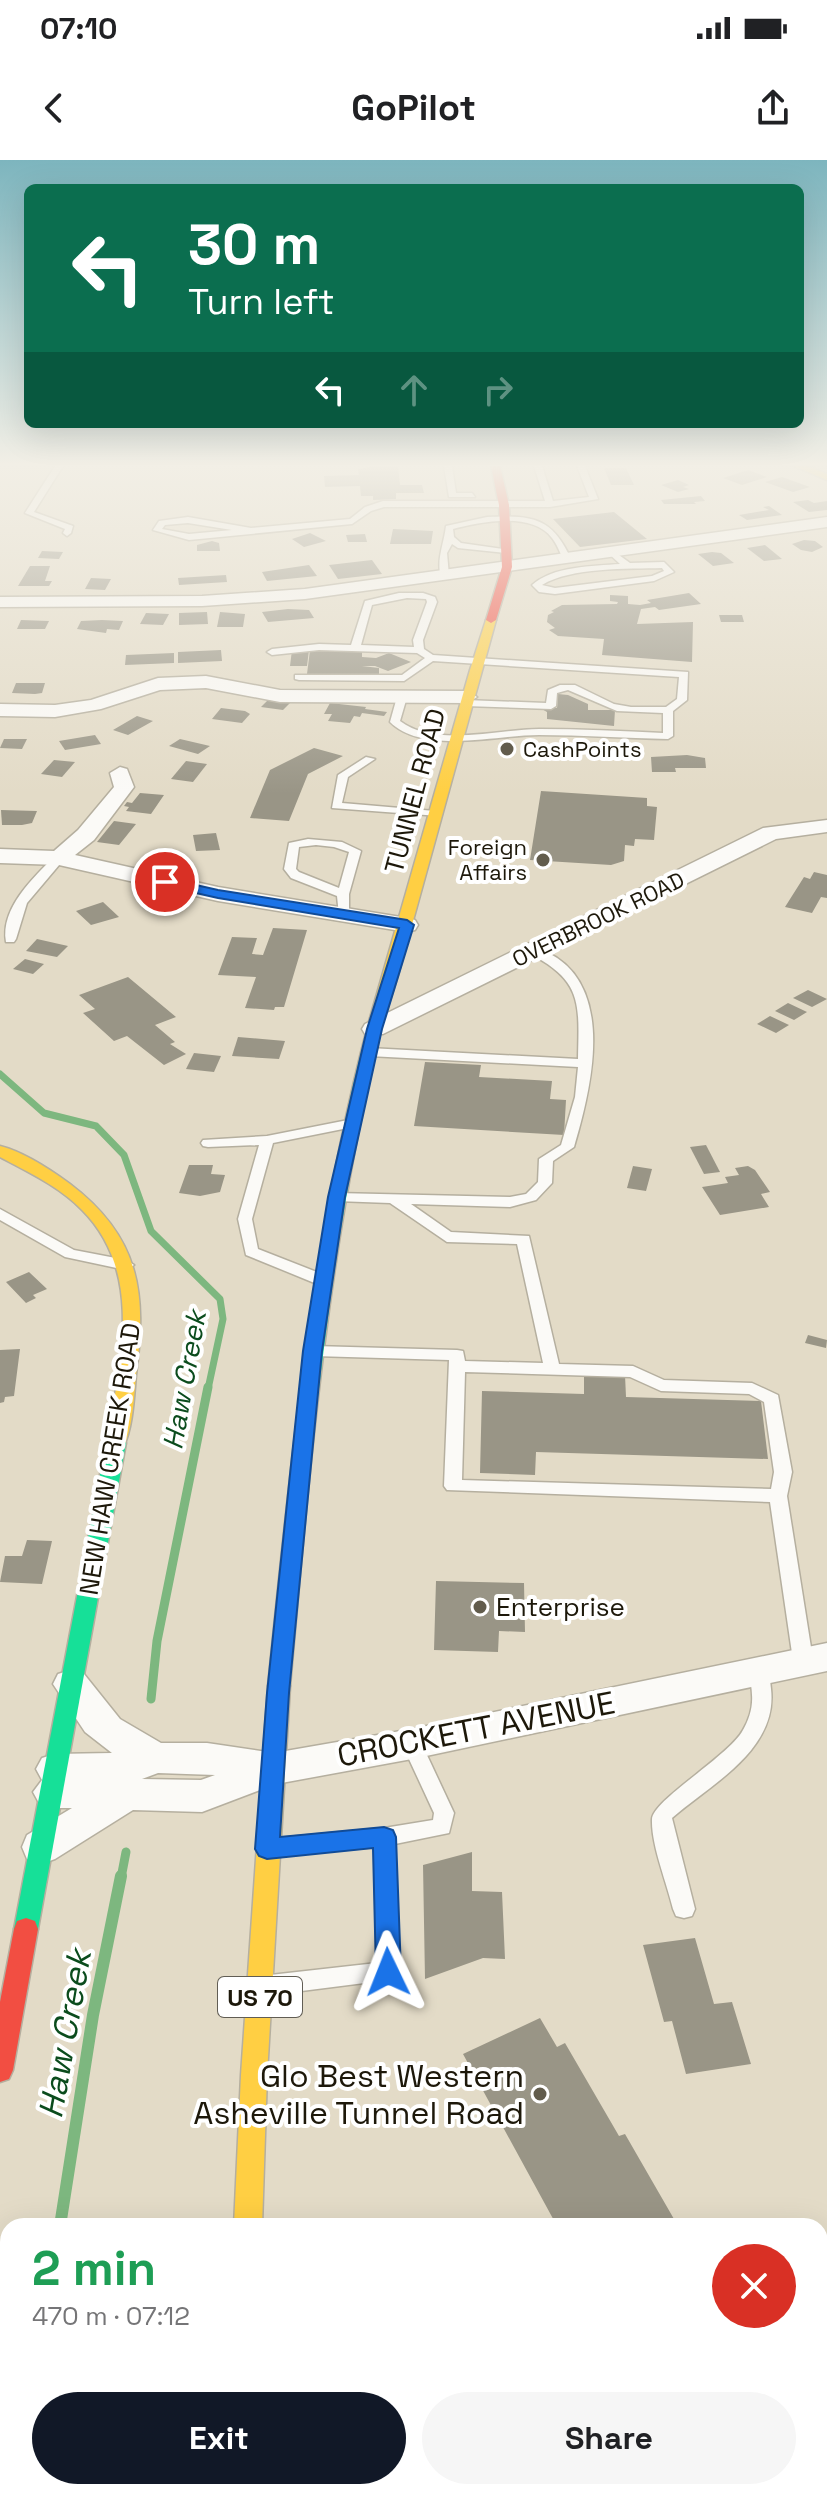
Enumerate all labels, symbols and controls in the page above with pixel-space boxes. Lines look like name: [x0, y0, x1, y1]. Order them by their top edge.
text: 07:10: [40, 9, 117, 48]
text: GoPilot: [351, 85, 476, 131]
icon: back: [32, 86, 76, 130]
icon: share: [751, 86, 795, 130]
text: 30 m: [188, 209, 320, 280]
icon: left: [56, 216, 160, 320]
text: Turn left: [188, 279, 335, 325]
icon: left: [308, 368, 352, 412]
icon: ahead: [392, 368, 436, 412]
icon: right: [476, 368, 520, 412]
street label: TUNNEL ROAD: [377, 705, 453, 877]
place label: CashPoints: [523, 735, 642, 763]
marker: CashPoints: [498, 740, 516, 758]
place label: Foreign Affairs: [448, 833, 527, 886]
pin: [131, 848, 199, 916]
marker: Foreign Affairs: [534, 851, 552, 869]
icon: arrive: [143, 860, 187, 904]
street label: OVERBROOK ROAD: [507, 865, 689, 973]
water label: Haw Creek: [154, 1305, 214, 1452]
street label: NEW HAW CREEK ROAD: [72, 1320, 148, 1598]
place label: Enterprise: [496, 1590, 625, 1624]
marker: Enterprise: [471, 1598, 489, 1616]
street label: CROCKETT AVENUE: [334, 1682, 618, 1776]
position arrow: [346, 1930, 430, 2014]
water label: Haw Creek: [29, 1943, 102, 2121]
road number: US 70: [218, 1977, 302, 2017]
place label: Glo Best Western Asheville Tunnel Road: [193, 2056, 524, 2133]
marker: Glo Best Western Asheville Tunnel Road: [531, 2085, 549, 2103]
text: 2 min: [32, 2238, 156, 2299]
button: close: [712, 2244, 796, 2328]
text: 470 m · 07:12: [32, 2299, 190, 2333]
button: Exit: [32, 2392, 406, 2484]
button: Share: [422, 2392, 796, 2484]

